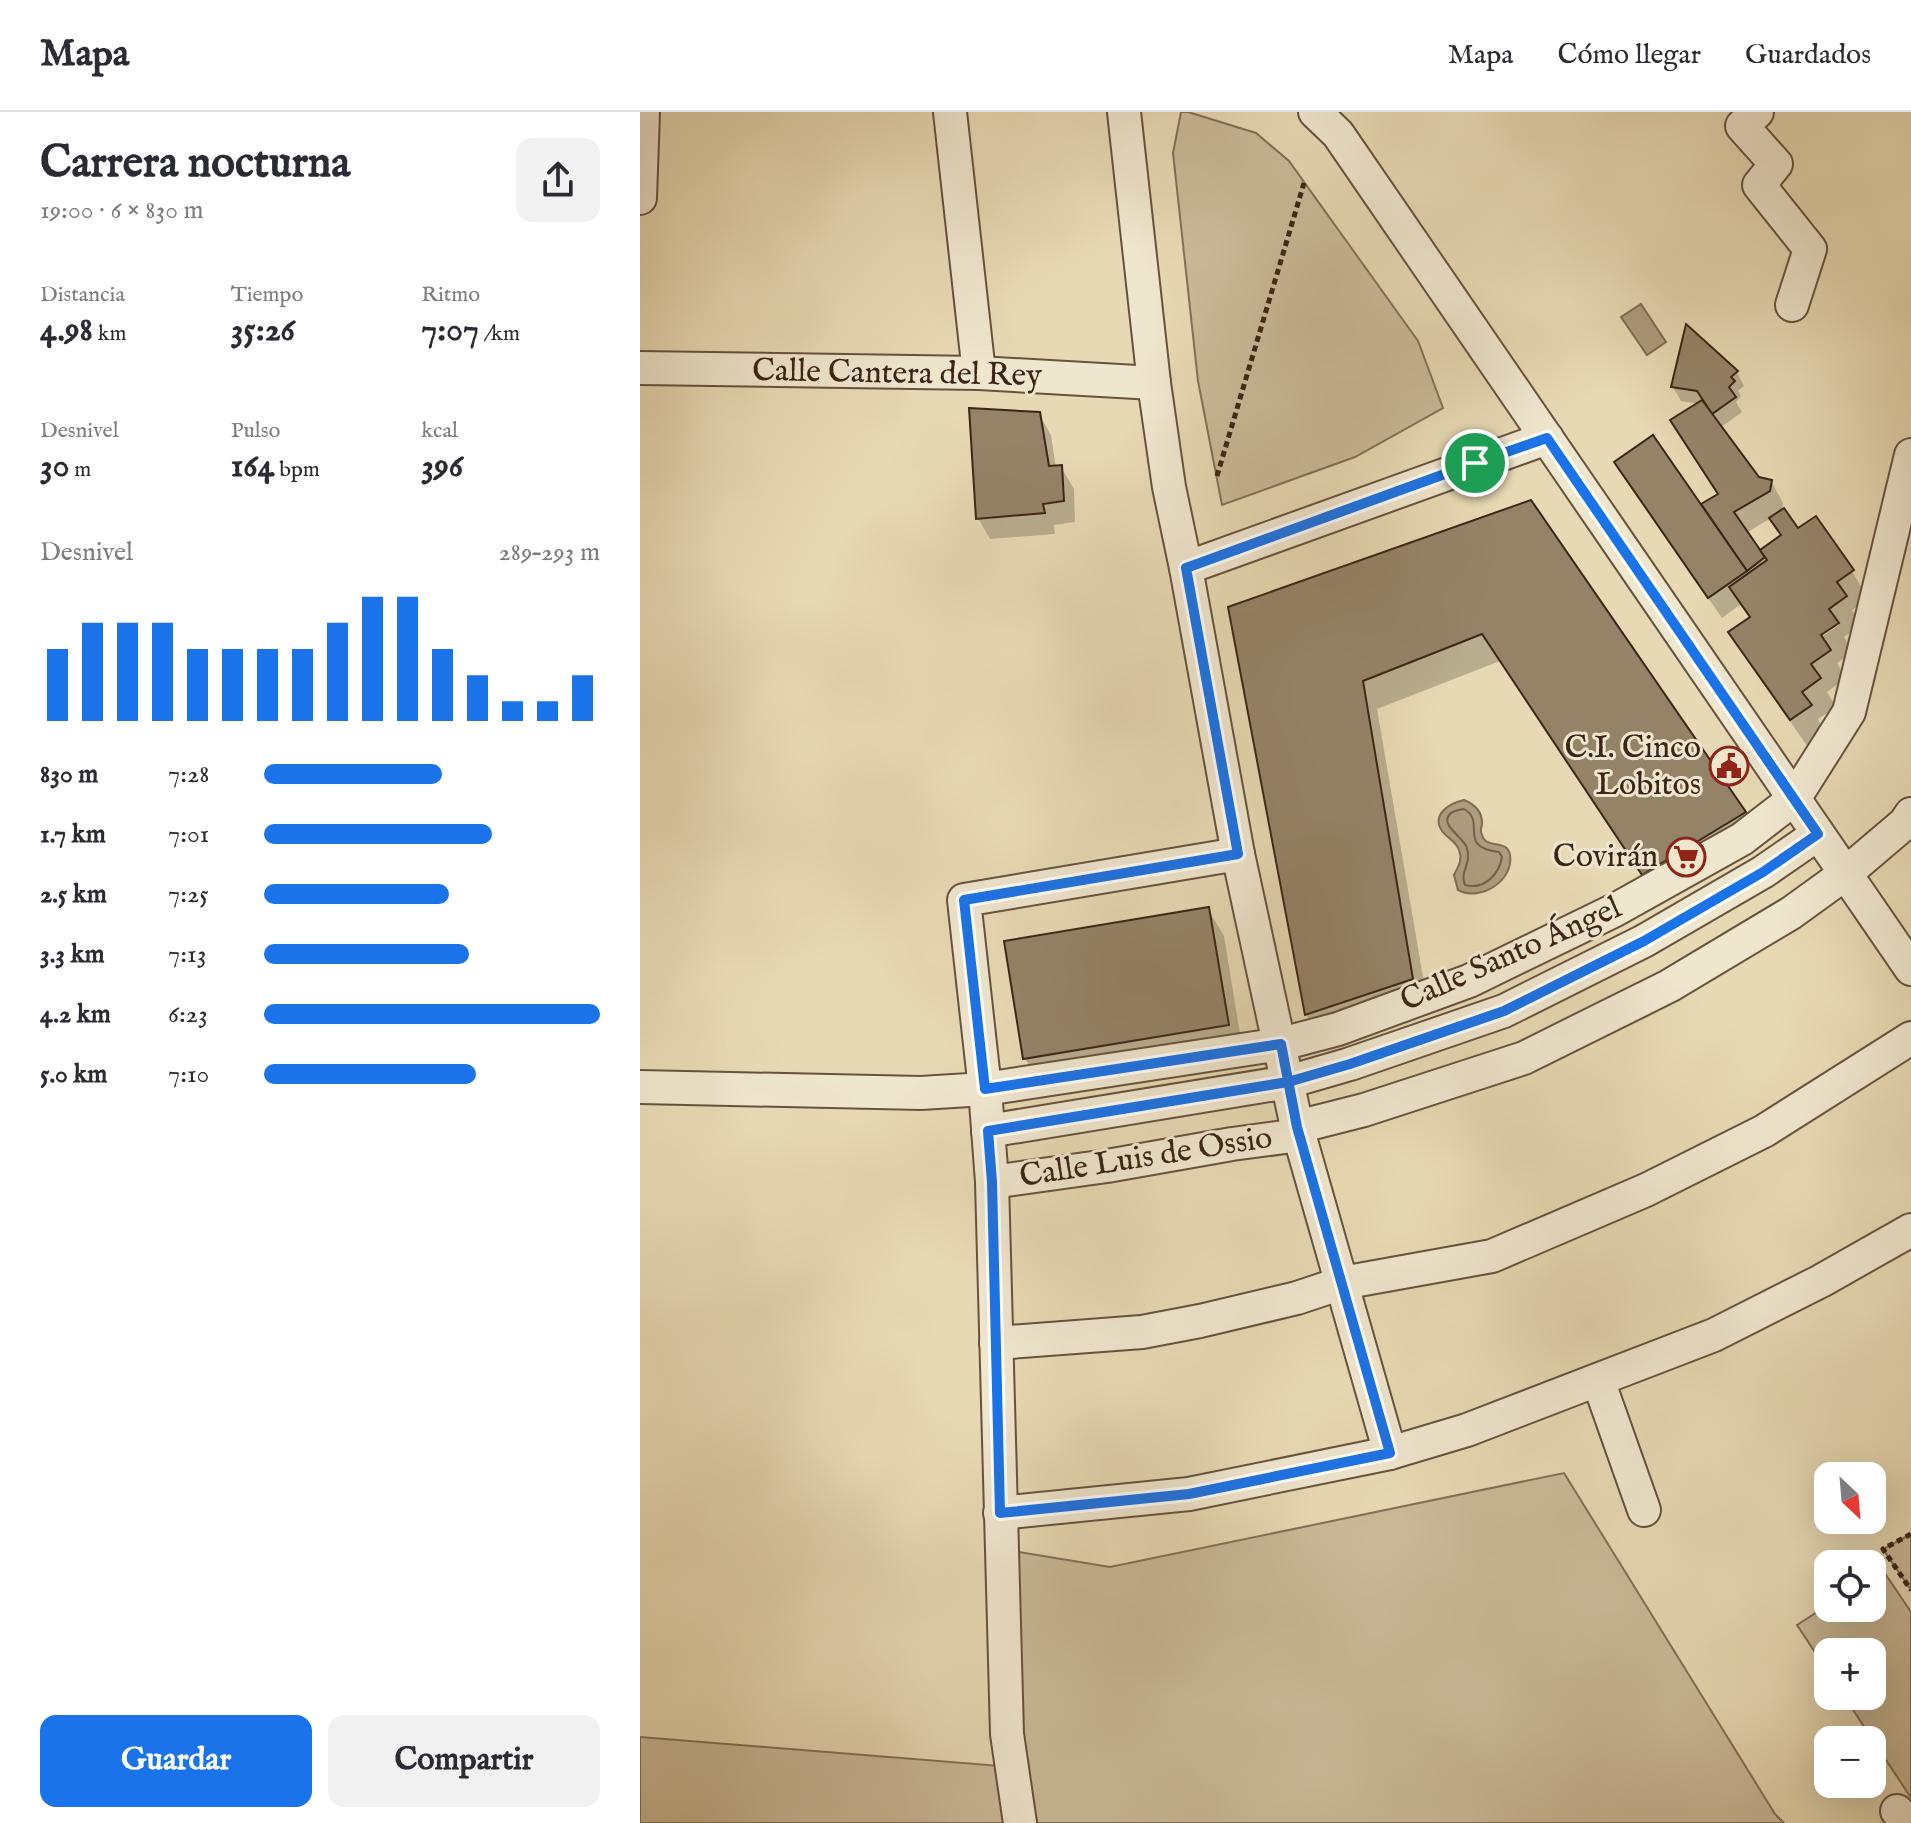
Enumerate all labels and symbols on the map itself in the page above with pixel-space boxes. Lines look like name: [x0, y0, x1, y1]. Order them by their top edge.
street label: Calle Cantera del Rey: [752, 351, 1042, 397]
pin: [1441, 429, 1509, 497]
place label: C.I. Cinco Lobitos: [1565, 728, 1701, 806]
public building icon: C.I. Cinco Lobitos: [1708, 745, 1750, 787]
supermarket icon: Covirán: [1665, 836, 1707, 878]
place label: Covirán: [1553, 837, 1658, 878]
street label: Calle Santo Ángel: [1394, 887, 1628, 1022]
street label: Calle Luis de Ossio: [1017, 1118, 1275, 1198]
north arrow: [1814, 1462, 1886, 1534]

